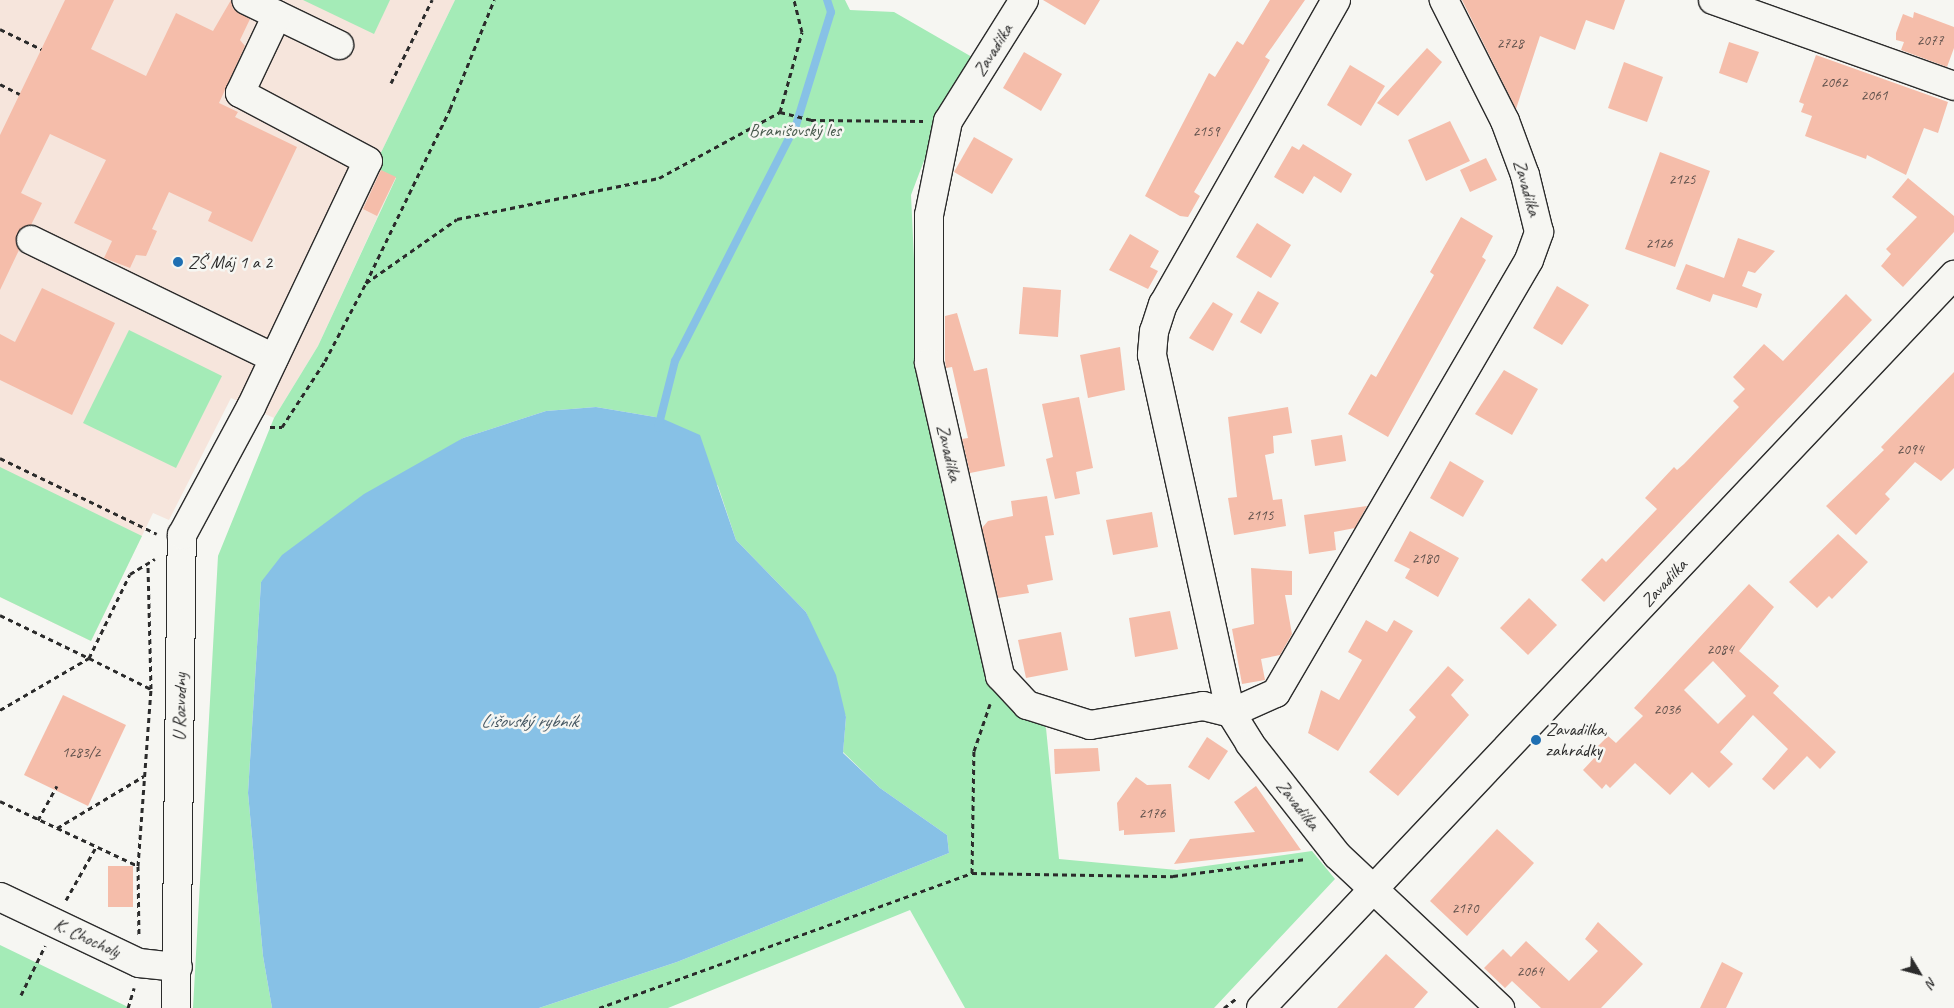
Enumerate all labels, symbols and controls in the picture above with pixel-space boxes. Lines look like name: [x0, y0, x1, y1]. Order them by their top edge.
street label: Zavadilka: [969, 20, 1017, 80]
house number: 2077: [1917, 32, 1943, 50]
house number: 2728: [1497, 35, 1523, 53]
house number: 2062: [1821, 74, 1847, 92]
house number: 2061: [1861, 87, 1887, 105]
park label: Branišovský les: [749, 119, 841, 141]
house number: 2159: [1193, 123, 1219, 141]
street label: Zavadilka: [1509, 157, 1545, 219]
house number: 2125: [1669, 171, 1695, 189]
house number: 2126: [1646, 235, 1672, 253]
place label: ZŠ Máj 1 a 2: [188, 251, 272, 273]
marker: ZŠ Máj 1 a 2: [172, 256, 184, 268]
street label: Zavadilka: [932, 422, 966, 484]
house number: 2094: [1897, 441, 1923, 459]
house number: 2115: [1247, 507, 1273, 525]
house number: 2180: [1412, 550, 1438, 568]
street label: Zavadilka: [1636, 555, 1692, 611]
house number: 2084: [1707, 641, 1733, 659]
street label: U Rozvodny: [169, 673, 191, 741]
house number: 2036: [1654, 701, 1680, 719]
water label: Lišovský rybník: [481, 711, 577, 733]
place label: Zavadilka, zahrádky: [1546, 719, 1607, 762]
marker: Zavadilka, zahrádky: [1530, 734, 1542, 746]
house number: 1283/2: [62, 744, 100, 762]
street label: Zavadilka: [1272, 776, 1324, 834]
house number: 2176: [1139, 805, 1165, 823]
house number: 2170: [1452, 900, 1478, 918]
street label: K. Chocholy: [51, 913, 123, 963]
north arrow: [1894, 948, 1944, 998]
house number: 2064: [1517, 963, 1543, 981]
text: N: [1922, 974, 1941, 991]

